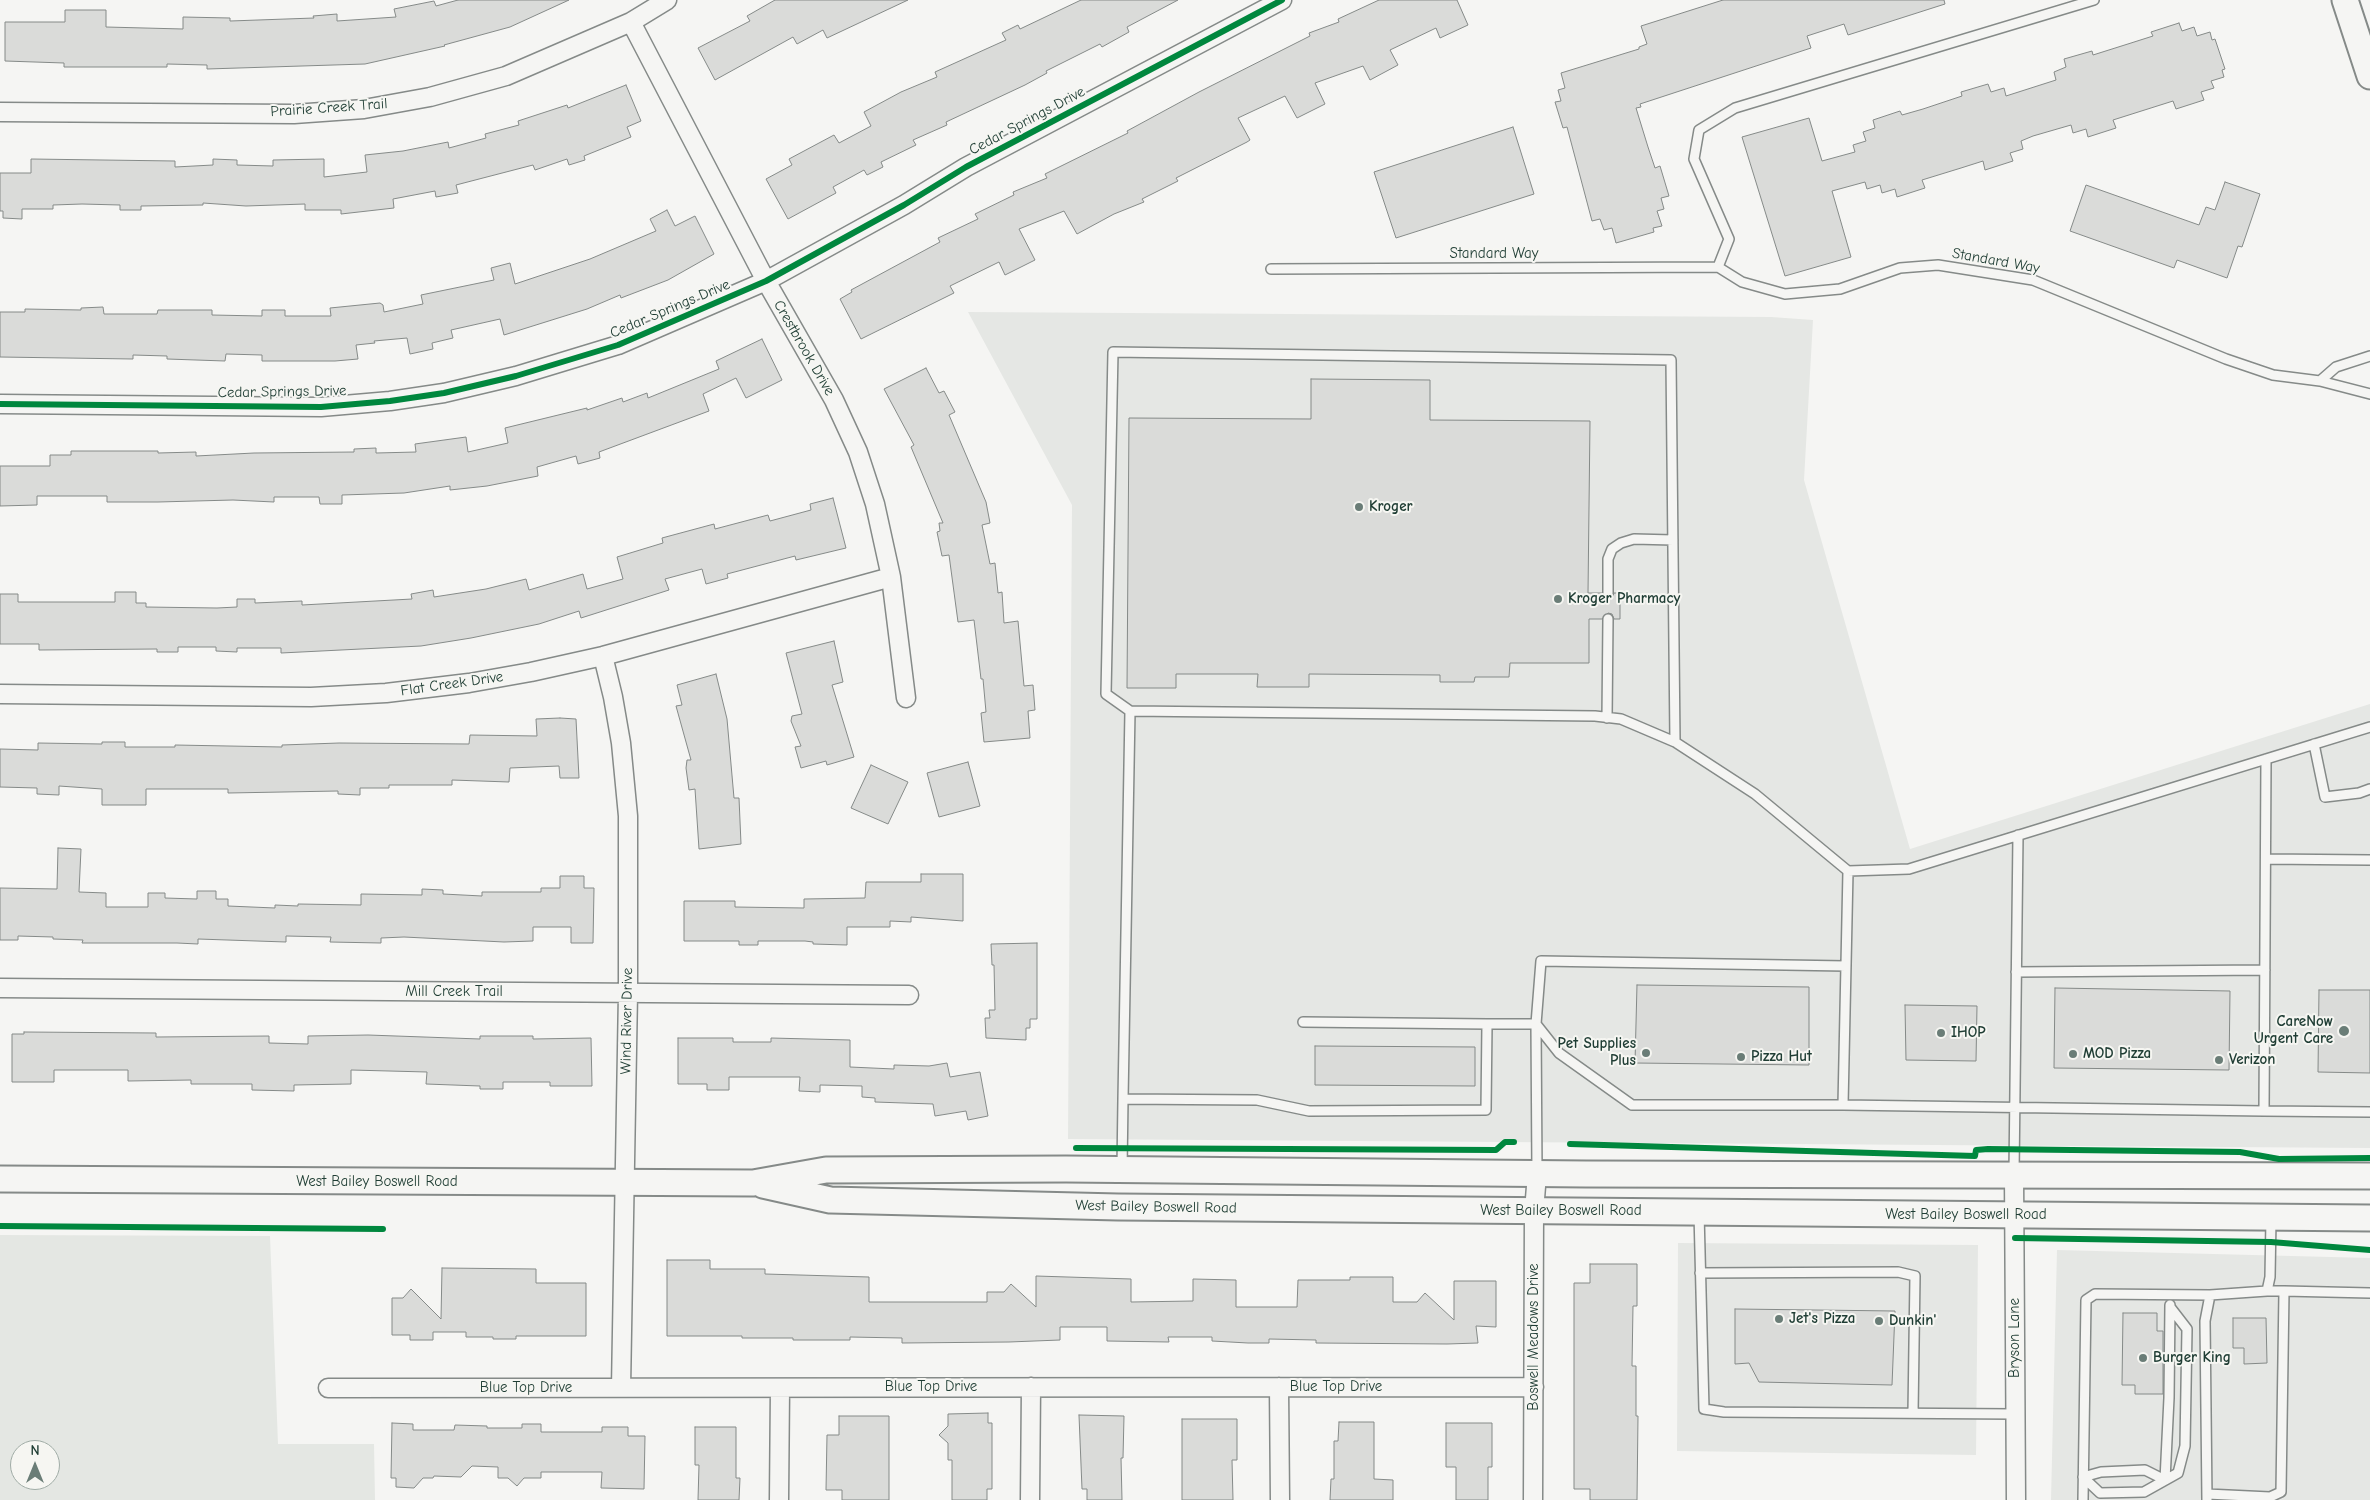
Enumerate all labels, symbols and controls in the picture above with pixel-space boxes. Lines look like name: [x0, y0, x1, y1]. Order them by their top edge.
street label: Cedar Springs Drive: [966, 83, 1088, 159]
street label: Prairie Creek Trail: [270, 95, 388, 121]
street label: Standard Way: [1951, 244, 2041, 278]
street label: Standard Way: [1450, 245, 1538, 263]
street label: Cedar Springs Drive: [607, 276, 733, 342]
street label: Crestbrook Drive: [769, 297, 839, 399]
street label: Cedar Springs Drive: [217, 382, 347, 402]
place label: Kroger: [1369, 498, 1413, 516]
marker: Kroger: [1353, 501, 1365, 513]
place label: Kroger Pharmacy: [1568, 590, 1680, 608]
marker: Kroger Pharmacy: [1552, 593, 1564, 605]
street label: Flat Creek Drive: [400, 668, 504, 700]
street label: Wind River Drive: [617, 967, 637, 1075]
street label: Mill Creek Trail: [405, 983, 503, 1001]
place label: CareNow Urgent Care: [2254, 1013, 2333, 1048]
place label: IHOP: [1951, 1024, 1986, 1042]
marker: CareNow Urgent Care: [2337, 1024, 2351, 1038]
marker: IHOP: [1935, 1027, 1947, 1039]
place label: Pet Supplies Plus: [1558, 1035, 1636, 1070]
place label: MOD Pizza: [2083, 1045, 2151, 1063]
marker: Pet Supplies Plus: [1640, 1047, 1652, 1059]
place label: Pizza Hut: [1751, 1048, 1812, 1066]
marker: MOD Pizza: [2067, 1048, 2079, 1060]
marker: Pizza Hut: [1735, 1051, 1747, 1063]
place label: Verizon: [2229, 1051, 2275, 1069]
marker: Verizon: [2213, 1054, 2225, 1066]
street label: West Bailey Boswell Road: [296, 1173, 458, 1191]
street label: West Bailey Boswell Road: [1075, 1197, 1237, 1217]
street label: West Bailey Boswell Road: [1480, 1202, 1642, 1220]
street label: West Bailey Boswell Road: [1885, 1206, 2047, 1224]
street label: Boswell Meadows Drive: [1525, 1263, 1543, 1411]
street label: Bryson Lane: [2006, 1298, 2024, 1378]
place label: Jet's Pizza: [1789, 1310, 1855, 1328]
place label: Dunkin': [1889, 1312, 1936, 1330]
marker: Jet's Pizza: [1773, 1313, 1785, 1325]
marker: Dunkin': [1873, 1315, 1885, 1327]
place label: Burger King: [2153, 1349, 2231, 1367]
marker: Burger King: [2137, 1352, 2149, 1364]
street label: Blue Top Drive: [885, 1378, 977, 1396]
street label: Blue Top Drive: [1290, 1378, 1382, 1396]
street label: Blue Top Drive: [480, 1379, 572, 1397]
north arrow: [10, 1440, 60, 1490]
text: N: [30, 1442, 40, 1459]

